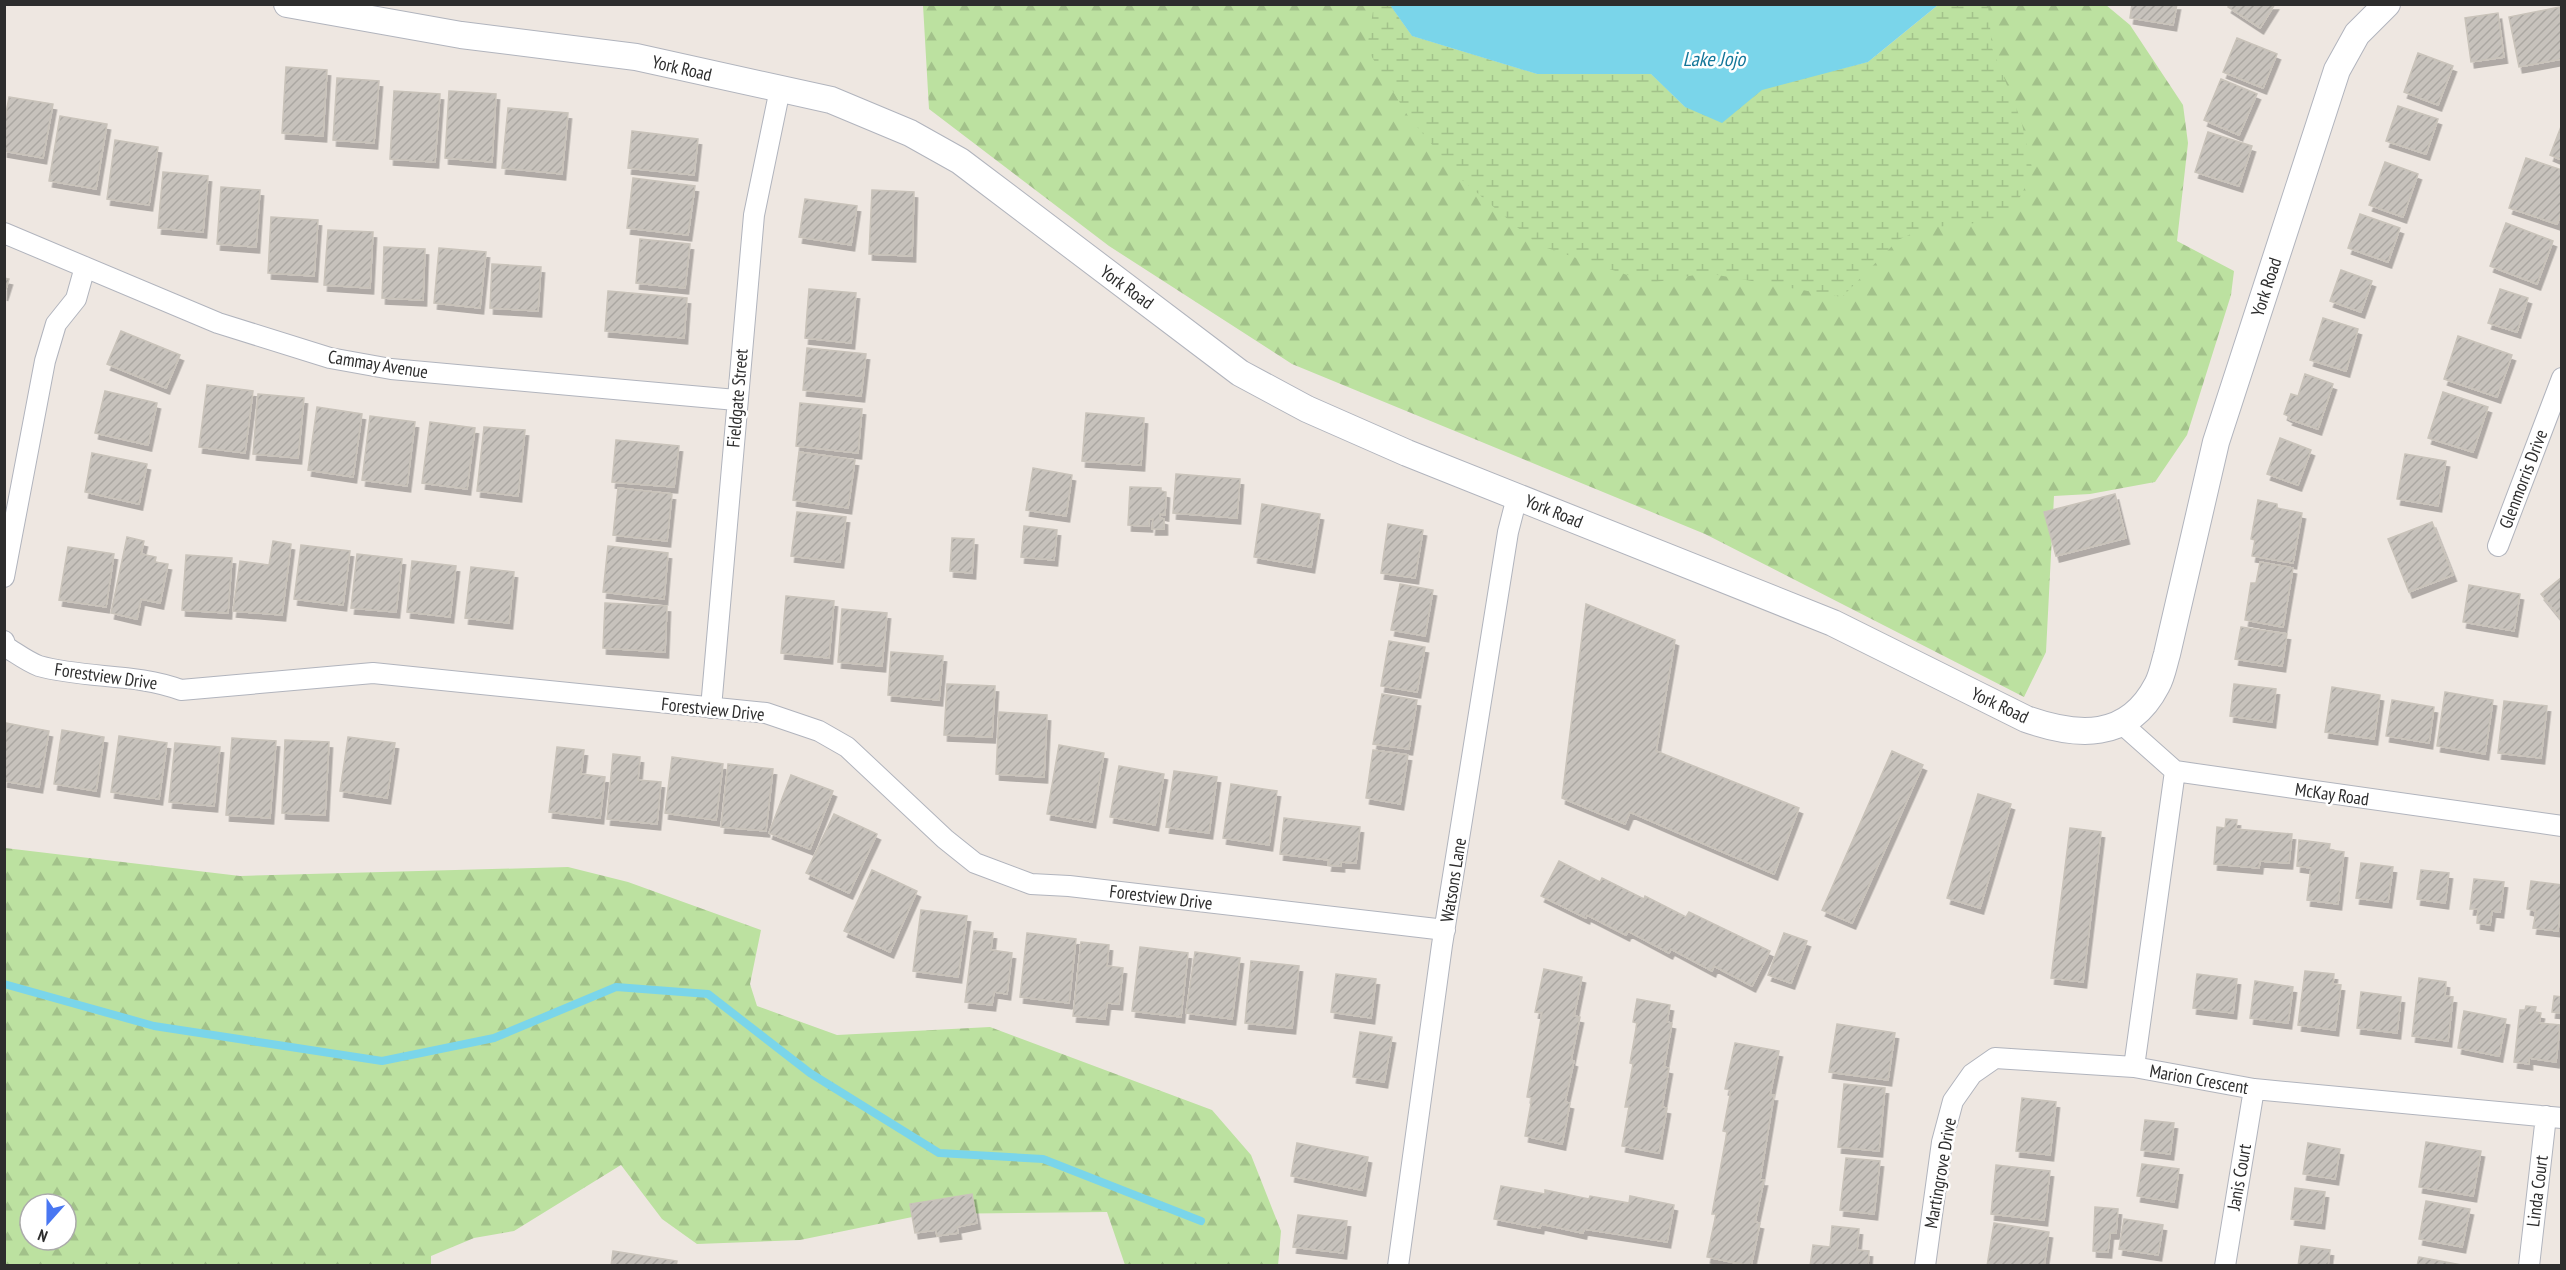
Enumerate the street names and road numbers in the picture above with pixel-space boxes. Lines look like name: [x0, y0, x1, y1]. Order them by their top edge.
street label: York Road: [650, 50, 714, 86]
street label: York Road: [2246, 255, 2286, 319]
street label: York Road: [1096, 260, 1158, 314]
street label: Cammay Avenue: [326, 345, 430, 383]
street label: Fieldgate Street: [721, 348, 753, 448]
street label: Glenmorris Drive: [2494, 426, 2552, 532]
street label: York Road: [1522, 489, 1586, 533]
street label: Forestview Drive: [53, 657, 159, 695]
street label: York Road: [1968, 682, 2032, 728]
street label: Forestview Drive: [660, 692, 766, 726]
street label: McKay Road: [2294, 777, 2370, 811]
street label: Watsons Lane: [1435, 836, 1471, 924]
street label: Forestview Drive: [1108, 879, 1214, 915]
street label: Marion Crescent: [2148, 1059, 2250, 1099]
street label: Martingrove Drive: [1919, 1116, 1961, 1230]
street label: Janis Court: [2222, 1142, 2256, 1213]
street label: Linda Court: [2521, 1154, 2553, 1228]

